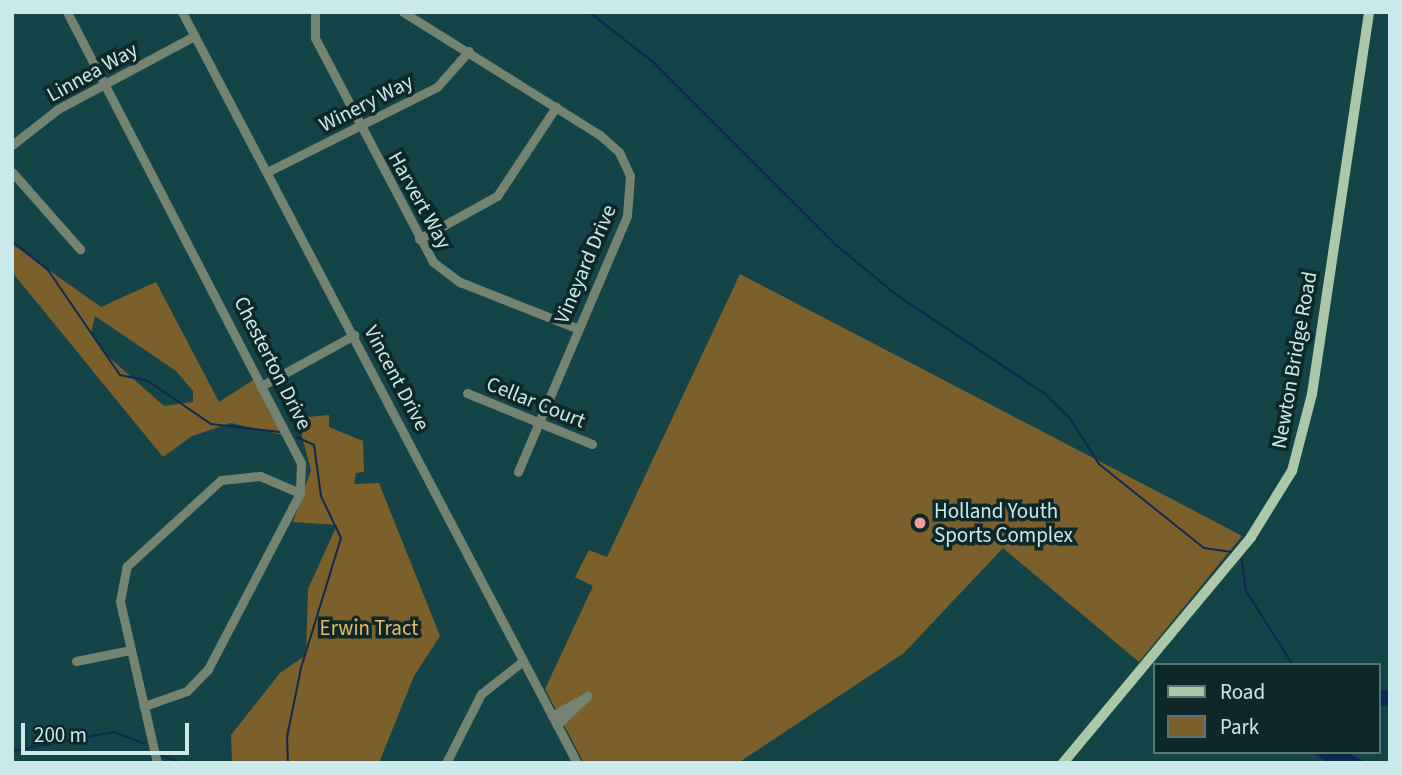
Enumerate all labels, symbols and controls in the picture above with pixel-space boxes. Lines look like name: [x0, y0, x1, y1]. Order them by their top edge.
street label: Linnea Way: [42, 37, 142, 107]
street label: Winery Way: [315, 69, 417, 137]
street label: Harvert Way: [383, 147, 457, 253]
street label: Vineyard Drive: [549, 201, 621, 327]
street label: Newton Bridge Road: [1266, 269, 1322, 451]
street label: Chesterton Drive: [229, 292, 317, 434]
street label: Vincent Drive: [359, 321, 435, 435]
street label: Cellar Court: [483, 371, 589, 433]
place label: Holland Youth Sports Complex: [934, 498, 1073, 548]
marker: Holland Youth Sports Complex: [912, 515, 928, 531]
park label: Erwin Tract: [320, 615, 418, 641]
legend: [1154, 663, 1381, 754]
text: Road: [1220, 677, 1265, 707]
scale bar: [24, 708, 192, 752]
text: Park: [1220, 712, 1259, 742]
text: 200 m: [34, 720, 87, 750]

